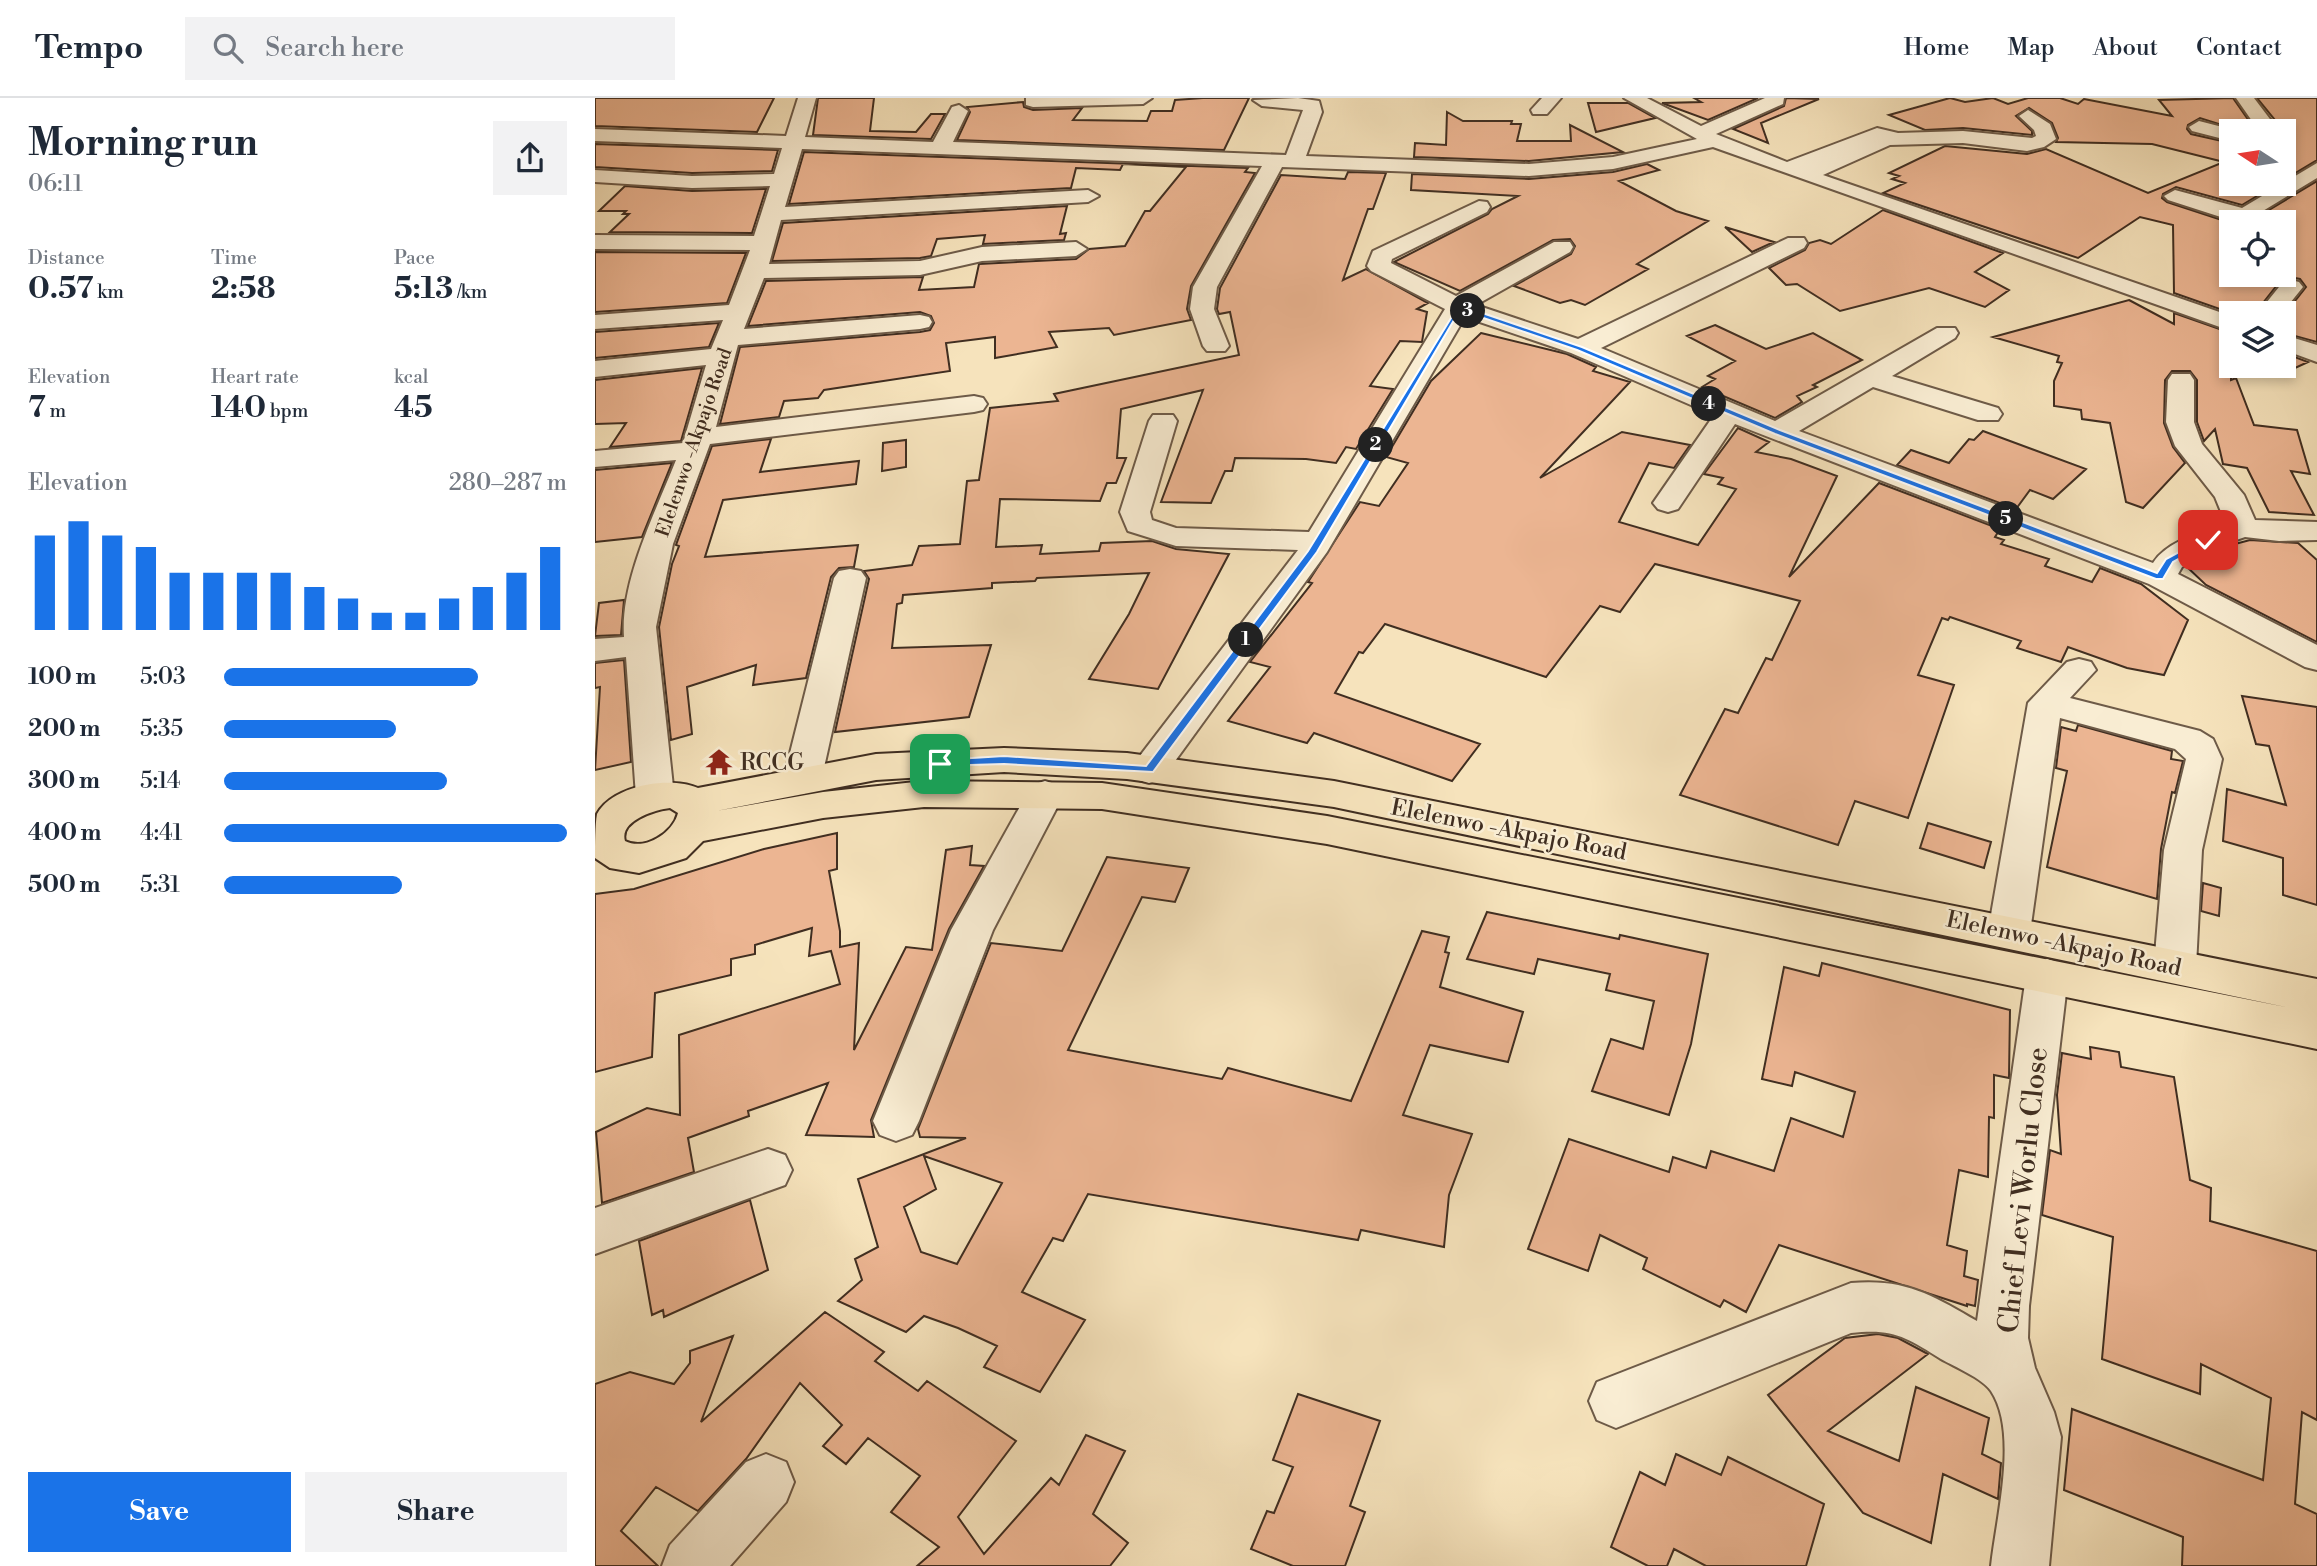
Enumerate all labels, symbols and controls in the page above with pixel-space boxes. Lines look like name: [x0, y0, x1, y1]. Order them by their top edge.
search box: [185, 17, 675, 80]
text: Tempo: [35, 28, 143, 69]
icon: search: [209, 29, 247, 67]
text: Search here: [265, 32, 404, 64]
text: Home: [1904, 33, 1969, 63]
text: Map: [2007, 33, 2055, 63]
text: About: [2093, 33, 2158, 63]
text: Contact: [2196, 33, 2282, 63]
north arrow: [2219, 119, 2296, 196]
map controls: [2219, 119, 2296, 378]
text: Morning run: [28, 120, 258, 167]
button: share: [493, 121, 567, 195]
text: 06:11: [28, 170, 83, 198]
button: locate: [2219, 210, 2296, 287]
text: Distance: [28, 246, 105, 270]
text: Time: [211, 246, 257, 270]
text: Pace: [394, 246, 435, 270]
text: 0.57: [28, 270, 93, 308]
text: 2:58: [211, 270, 276, 308]
text: 5:13: [394, 270, 453, 308]
text: km: [93, 280, 124, 304]
text: /km: [453, 280, 487, 304]
pin: 3: [1451, 294, 1485, 328]
text: 3: [1462, 298, 1473, 322]
button: layers: [2219, 301, 2296, 378]
street label: Elelenwo -Akpajo Road: [650, 345, 738, 540]
text: Elevation: [28, 365, 110, 389]
text: Heart rate: [211, 365, 299, 389]
text: kcal: [394, 365, 428, 389]
pin: 4: [1691, 386, 1727, 422]
text: 7: [28, 389, 46, 427]
text: 140: [211, 389, 266, 427]
text: 45: [394, 389, 433, 427]
text: 4: [1702, 391, 1715, 415]
text: m: [46, 399, 66, 423]
text: bpm: [266, 399, 308, 423]
pin: 2: [1359, 428, 1393, 462]
text: 2: [1370, 432, 1381, 456]
text: Elevation: [28, 469, 128, 497]
text: 280–287 m: [449, 469, 567, 497]
pin: 5: [1989, 502, 2023, 536]
text: 5: [2000, 506, 2011, 530]
pin: [2178, 510, 2238, 570]
icon: check: [2189, 521, 2227, 559]
pin: 1: [1229, 622, 1263, 658]
text: 1: [1241, 627, 1250, 651]
text: 100 m: [28, 663, 96, 691]
text: 5:03: [140, 663, 186, 691]
text: 200 m: [28, 715, 100, 743]
text: 5:35: [140, 715, 183, 743]
pin: [910, 734, 970, 794]
icon: arrive: [921, 745, 959, 783]
temple icon: RCCG: [704, 747, 734, 777]
place label: RCCG: [740, 749, 804, 777]
text: 300 m: [28, 767, 100, 795]
text: 5:14: [140, 767, 181, 795]
street label: Elelenwo -Akpajo Road: [1388, 793, 1629, 867]
text: 400 m: [28, 819, 101, 847]
text: 4:41: [140, 819, 182, 847]
text: 500 m: [28, 871, 100, 899]
text: 5:31: [140, 871, 180, 899]
street label: Elelenwo -Akpajo Road: [1944, 905, 2184, 983]
street label: Chief Levi Worlu Close: [1991, 1045, 2056, 1335]
button: Save: [28, 1472, 291, 1552]
button: Share: [305, 1472, 567, 1552]

